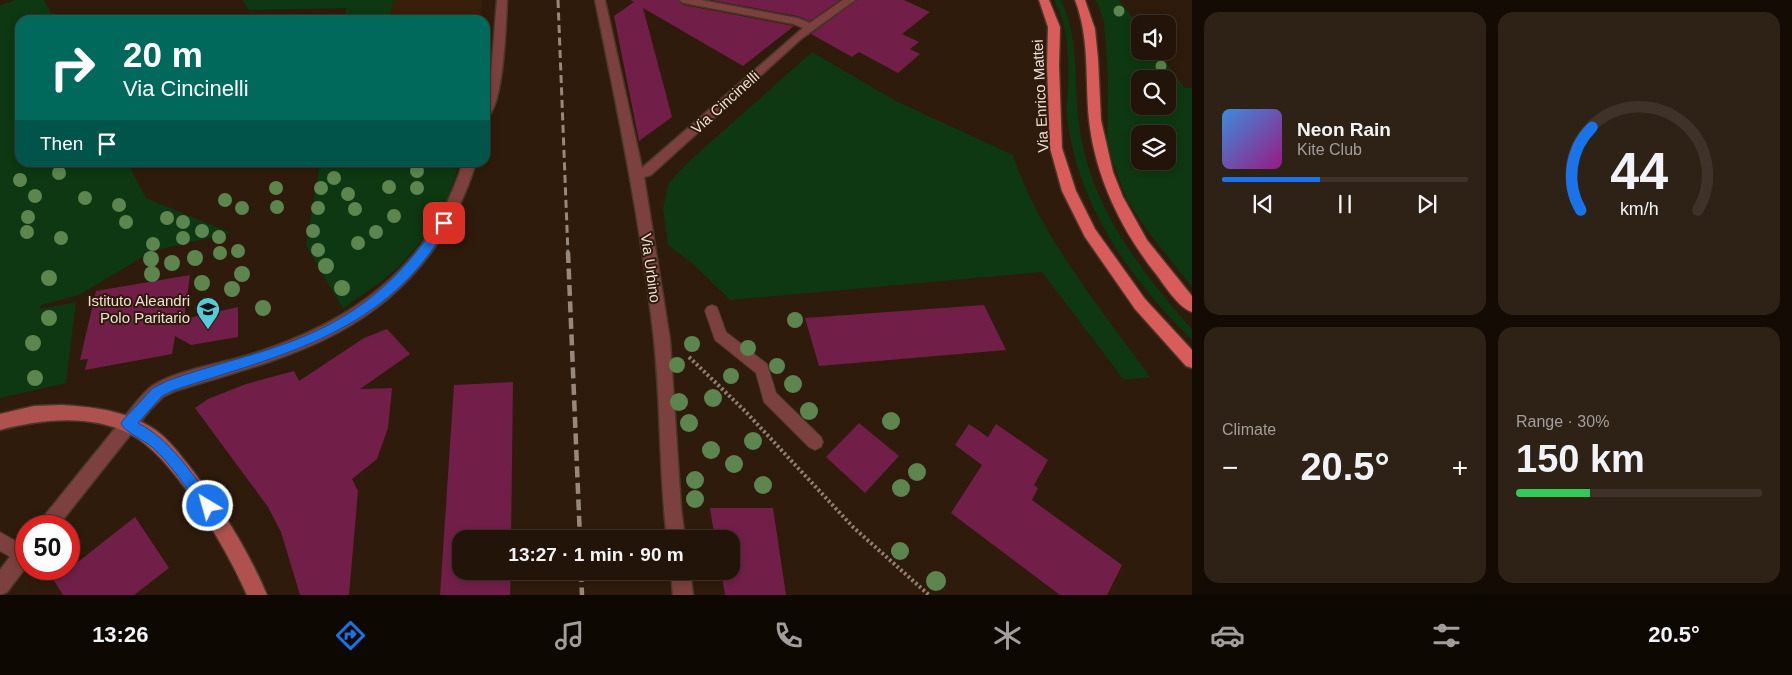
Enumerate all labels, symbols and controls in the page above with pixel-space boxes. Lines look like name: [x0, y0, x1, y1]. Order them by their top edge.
map controls: [1131, 15, 1176, 170]
button: sound: [1131, 15, 1176, 60]
icon: right: [40, 35, 105, 100]
text: 20 m: [123, 35, 203, 74]
street label: Via Enrico Mattei: [1029, 39, 1051, 153]
street label: Via Cincinelli: [688, 67, 762, 137]
button: search: [1131, 70, 1176, 115]
text: Via Cincinelli: [123, 76, 249, 101]
text: Neon Rain: [1297, 119, 1391, 140]
button: layers: [1131, 125, 1176, 170]
icon: arrive: [93, 130, 121, 158]
text: Then: [40, 133, 83, 154]
text: Kite Club: [1297, 141, 1362, 158]
text: 44: [1610, 142, 1668, 200]
icon: previous: [1249, 190, 1277, 218]
icon: pause: [1331, 190, 1359, 218]
icon: next: [1413, 190, 1441, 218]
text: km/h: [1620, 199, 1658, 219]
pin: [423, 202, 465, 244]
icon: arrive: [430, 209, 458, 237]
street label: Via Urbino: [638, 232, 664, 304]
place label: Istituto Aleandri Polo Paritario: [87, 292, 190, 326]
school or university icon: Istituto Aleandri Polo Paritario: [195, 296, 221, 330]
text: Range · 30%: [1516, 413, 1609, 430]
text: Climate: [1222, 421, 1276, 438]
text: 150 km: [1516, 438, 1645, 480]
text: 20.5°: [1300, 446, 1390, 488]
text: −: [1222, 452, 1238, 483]
text: +: [1452, 452, 1468, 483]
position arrow: [181, 479, 233, 531]
speed limit sign: 50: [15, 515, 80, 580]
text: 13:27 · 1 min · 90 m: [508, 544, 684, 565]
icon: directions: [333, 618, 368, 653]
icon: music: [552, 618, 587, 653]
icon: phone: [771, 618, 806, 653]
icon: climate: [990, 618, 1025, 653]
icon: car: [1210, 618, 1245, 653]
icon: filters: [1429, 618, 1464, 653]
text: 13:26: [92, 622, 148, 647]
text: 20.5°: [1648, 622, 1700, 647]

